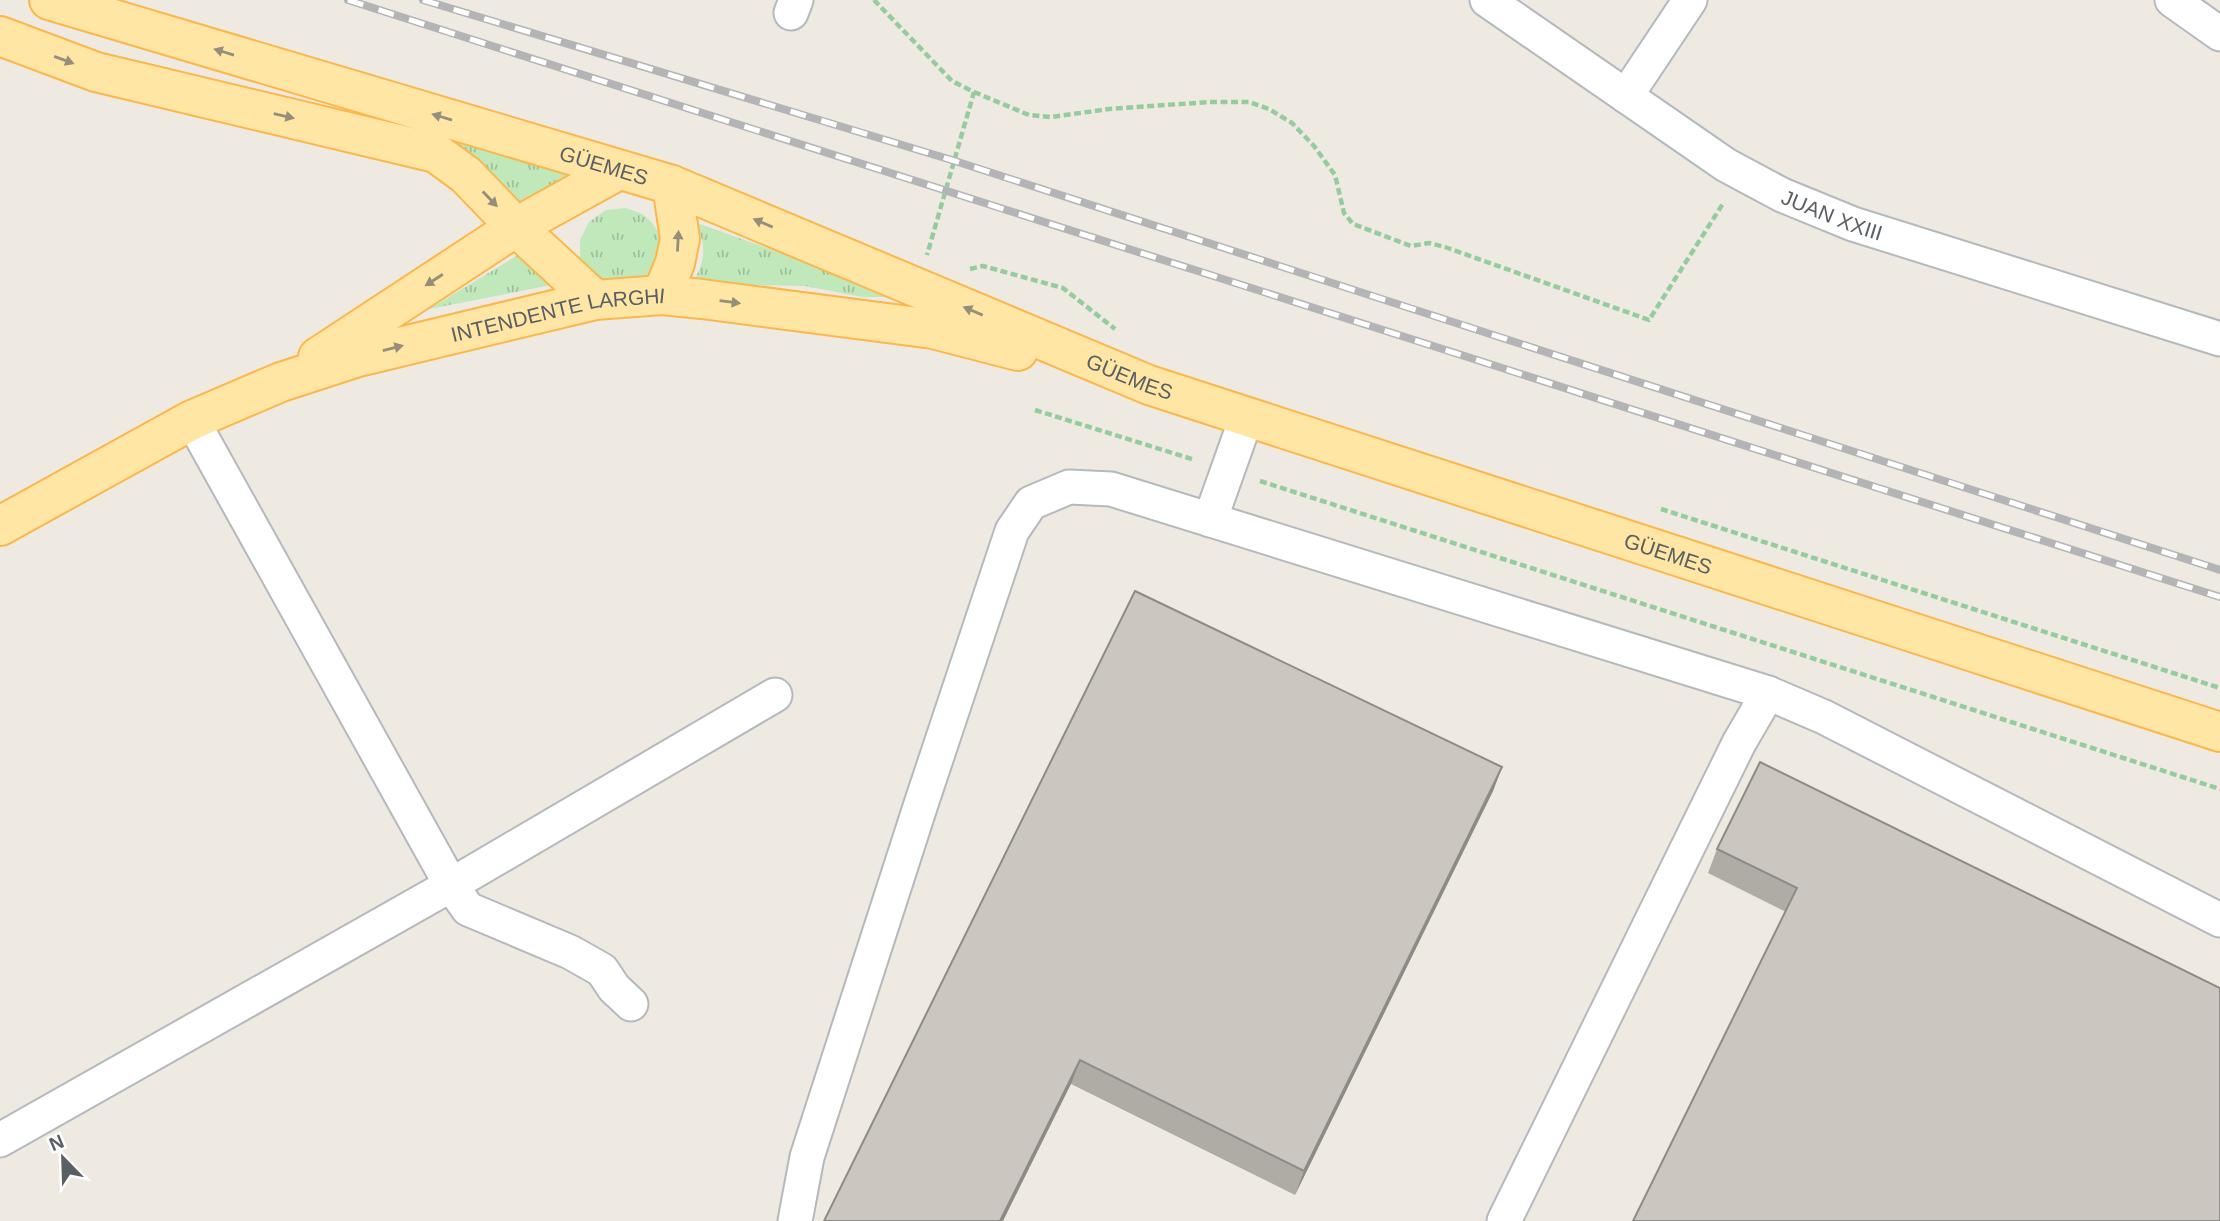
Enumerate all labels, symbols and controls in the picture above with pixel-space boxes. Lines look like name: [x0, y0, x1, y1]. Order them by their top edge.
one-way arrow: [213, 47, 234, 57]
one-way arrow: [53, 54, 74, 65]
one-way arrow: [273, 111, 295, 122]
one-way arrow: [431, 112, 452, 122]
street label: GÜEMES: [557, 141, 651, 189]
street label: JUAN XXIII: [1778, 185, 1886, 244]
one-way arrow: [481, 190, 497, 207]
one-way arrow: [753, 218, 774, 229]
one-way arrow: [672, 230, 683, 252]
one-way arrow: [425, 273, 443, 287]
street label: INTENDENTE LARGHI: [448, 283, 666, 346]
one-way arrow: [719, 297, 741, 308]
one-way arrow: [963, 305, 984, 316]
one-way arrow: [382, 342, 404, 353]
street label: GÜEMES: [1083, 349, 1176, 403]
street label: GÜEMES: [1621, 528, 1715, 578]
north arrow: [28, 1123, 98, 1193]
text: N: [46, 1130, 67, 1155]

